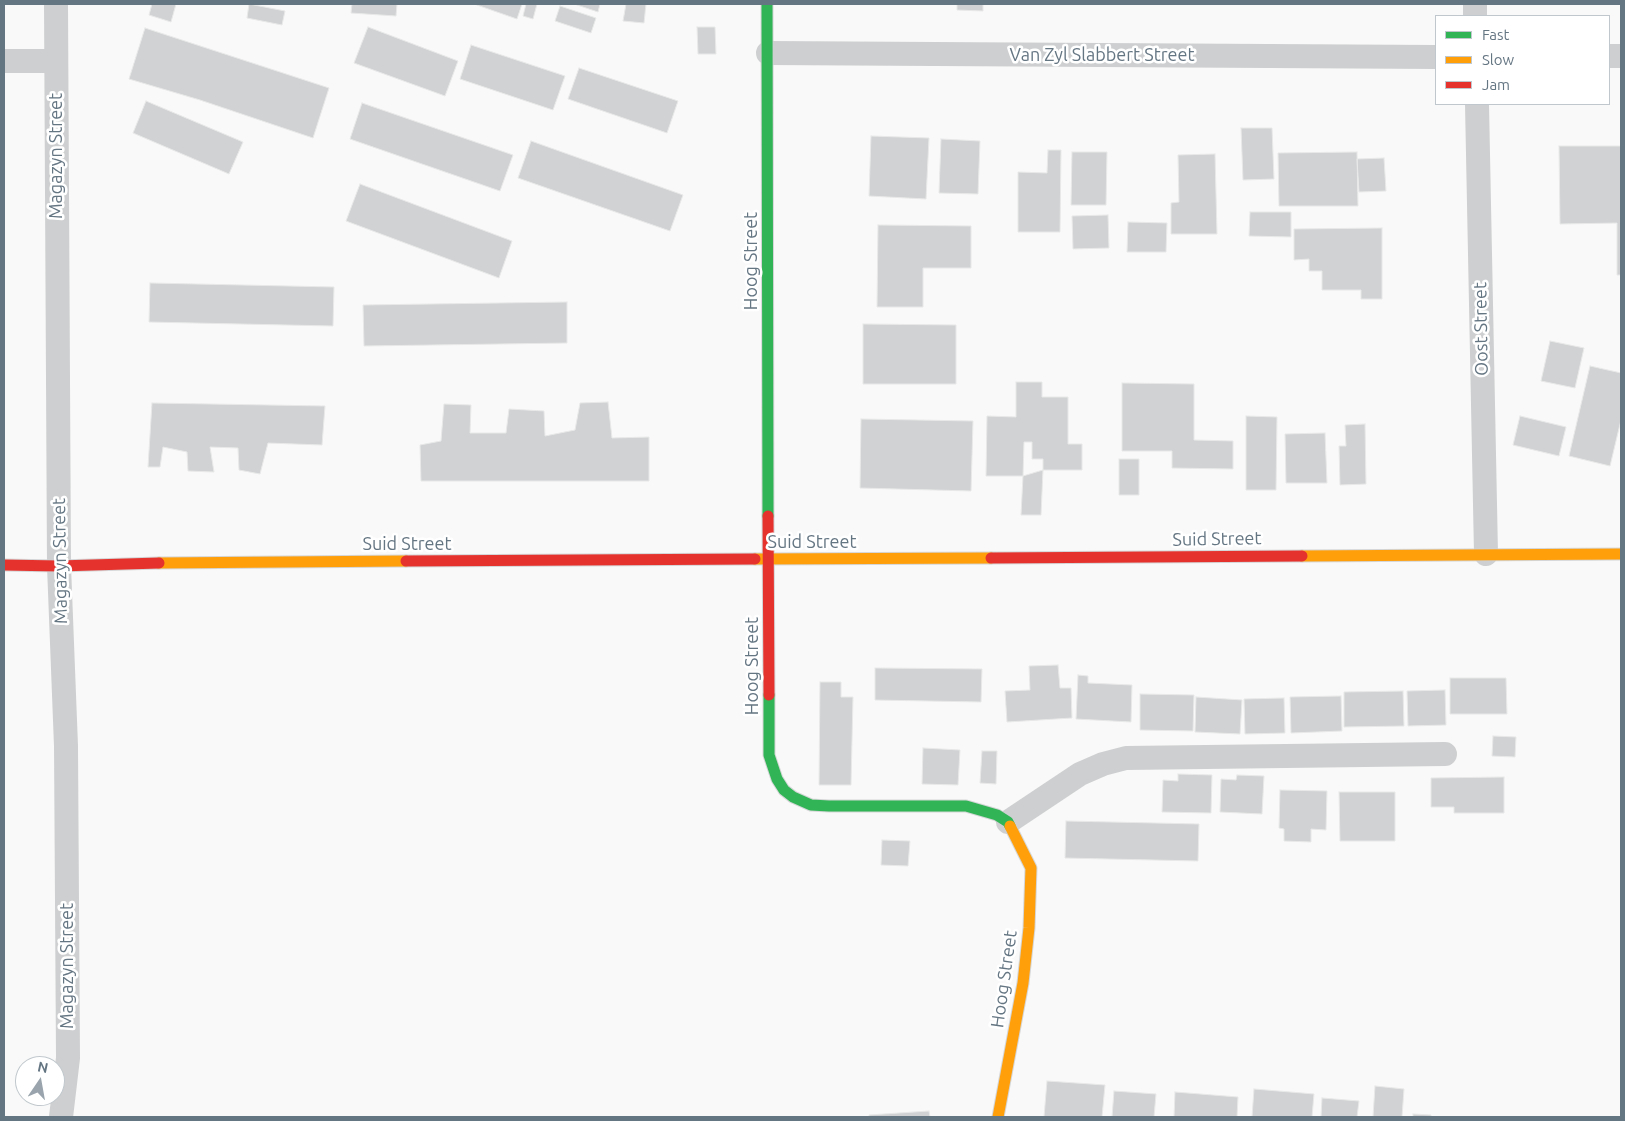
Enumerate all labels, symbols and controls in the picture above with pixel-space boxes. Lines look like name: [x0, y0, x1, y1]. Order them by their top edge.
legend: [1435, 15, 1610, 105]
text: Fast: [1482, 26, 1509, 43]
street label: Van Zyl Slabbert Street: [1010, 44, 1194, 66]
text: Slow: [1482, 51, 1514, 68]
text: Jam: [1482, 76, 1510, 93]
street label: Magazyn Street: [45, 93, 67, 219]
street label: Hoog Street: [740, 212, 762, 310]
street label: Oost Street: [1469, 282, 1493, 376]
street label: Magazyn Street: [48, 498, 72, 624]
street label: Suid Street: [1172, 527, 1262, 551]
street label: Suid Street: [768, 531, 856, 553]
street label: Suid Street: [363, 533, 451, 555]
street label: Hoog Street: [741, 617, 763, 715]
street label: Magazyn Street: [56, 903, 78, 1029]
street label: Hoog Street: [986, 929, 1022, 1029]
north arrow: [15, 1056, 65, 1106]
text: N: [36, 1058, 50, 1076]

